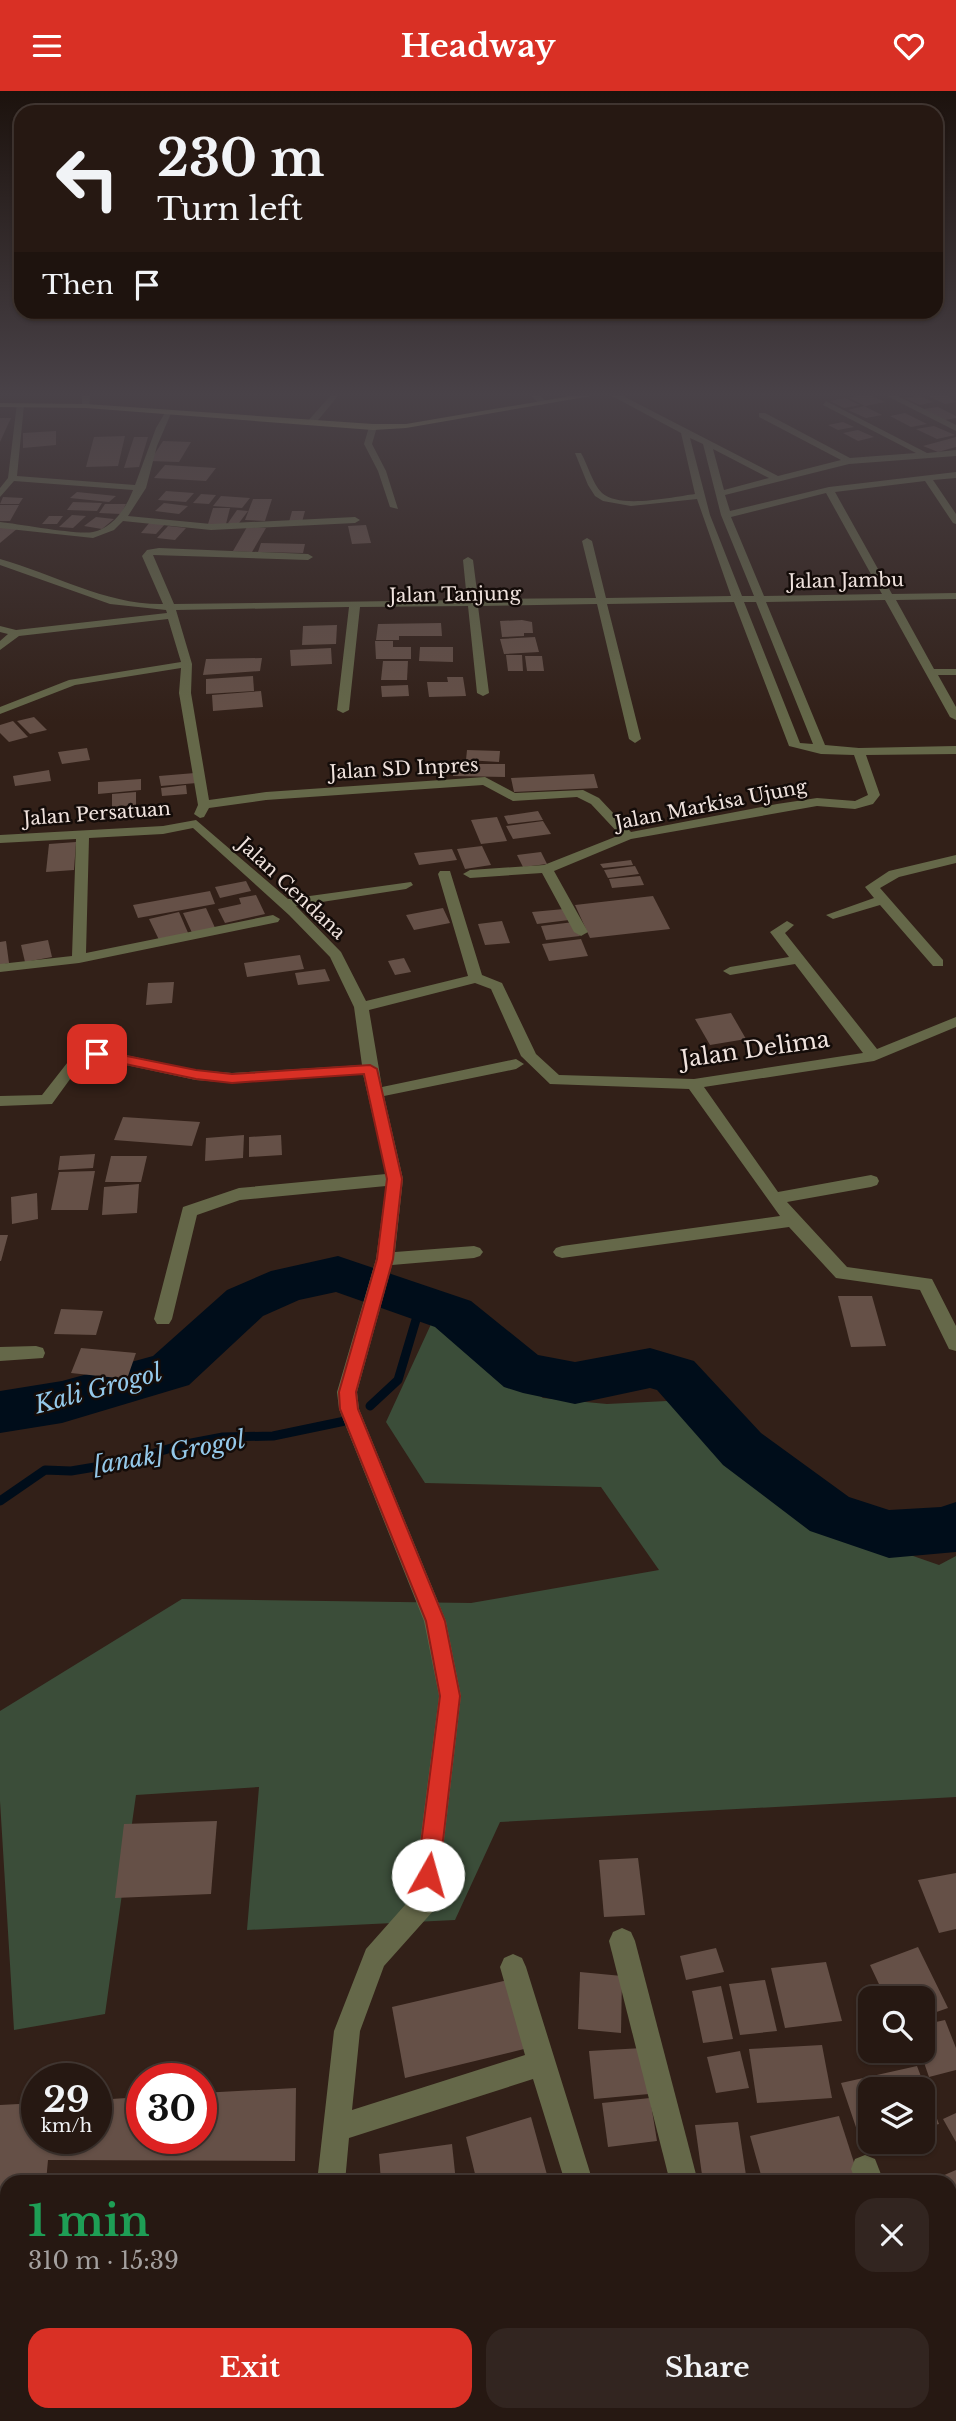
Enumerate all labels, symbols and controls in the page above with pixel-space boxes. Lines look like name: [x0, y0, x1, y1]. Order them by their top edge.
text: Headway: [401, 26, 555, 66]
icon: menu: [28, 27, 66, 65]
icon: heart: [890, 27, 928, 65]
text: 230 m: [157, 128, 324, 189]
icon: left: [42, 133, 133, 224]
text: Turn left: [157, 189, 303, 229]
icon: arrive: [128, 266, 166, 304]
text: Then: [42, 269, 114, 301]
street label: Jalan Jambu: [785, 568, 904, 593]
street label: Jalan Tanjung: [386, 582, 522, 607]
street label: Jalan SD Inpres: [326, 753, 479, 784]
street label: Jalan Markisa Ujung: [610, 775, 809, 835]
street label: Jalan Persatuan: [20, 797, 172, 830]
street label: Jalan Cendana: [231, 831, 351, 944]
pin: [67, 1024, 127, 1084]
street label: Jalan Delima: [676, 1025, 831, 1074]
icon: arrive: [78, 1035, 116, 1073]
water label: Kali Grogol: [30, 1357, 165, 1420]
water label: [anak] Grogol: [90, 1425, 248, 1480]
position arrow: [391, 1838, 465, 1912]
map controls: [858, 1986, 935, 2154]
button: search: [858, 1986, 935, 2063]
speed limit sign: 30: [126, 2063, 217, 2154]
button: layers: [858, 2077, 935, 2154]
text: 29: [43, 2078, 90, 2121]
text: km/h: [41, 2115, 92, 2137]
text: 1 min: [28, 2195, 150, 2247]
button: close: [855, 2198, 929, 2272]
text: 310 m · 15:39: [28, 2247, 179, 2275]
button: Exit: [28, 2328, 472, 2408]
button: Share: [486, 2328, 929, 2408]

